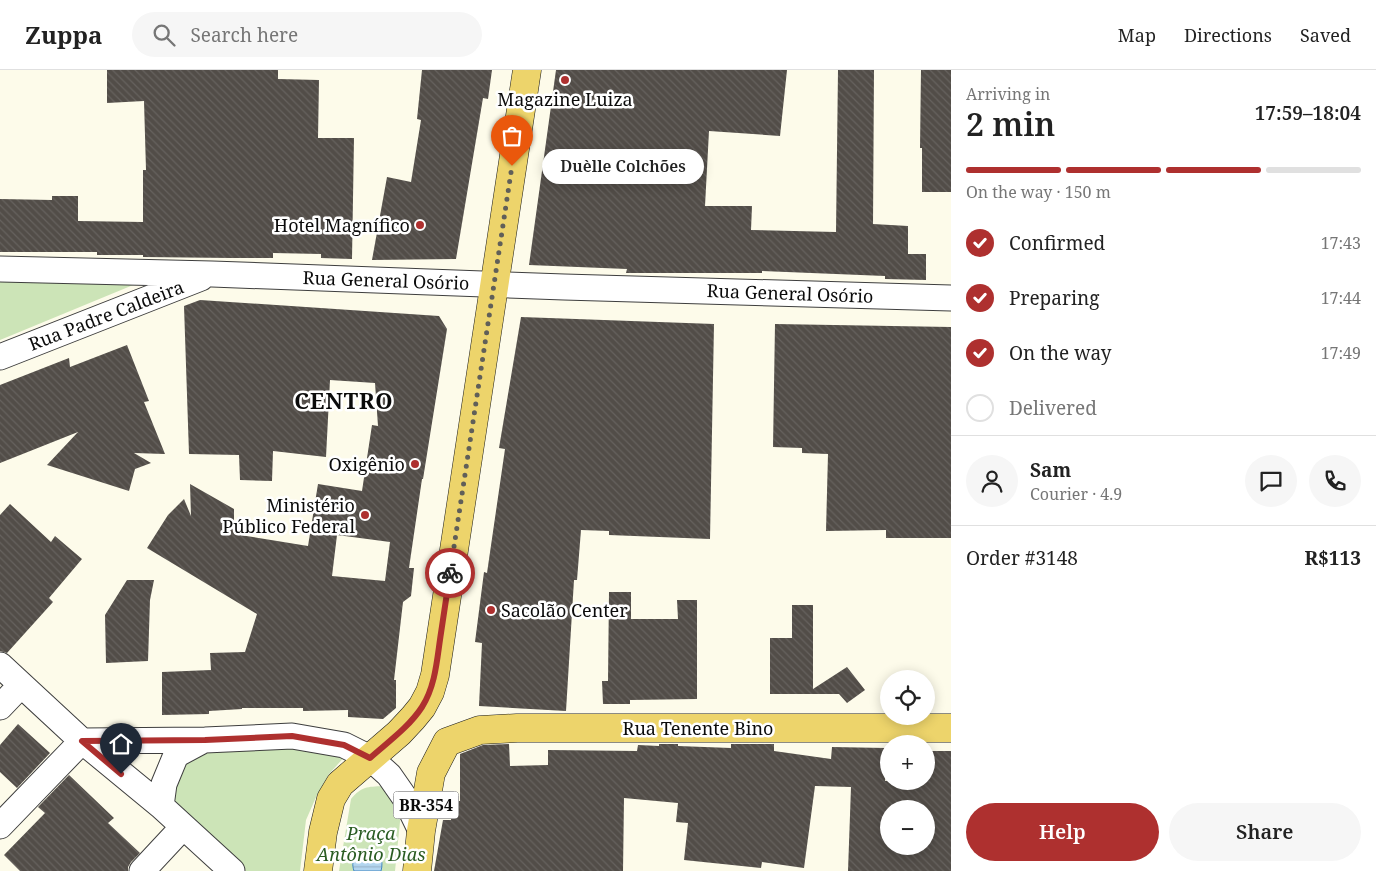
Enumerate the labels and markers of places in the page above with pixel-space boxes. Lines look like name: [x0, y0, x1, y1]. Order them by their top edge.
marker: Magazine Luiza: [559, 74, 571, 86]
place label: Magazine Luiza: [497, 87, 633, 111]
pin: [491, 115, 533, 166]
callout: Duèlle Colchões: [542, 148, 704, 184]
place label: Hotel Magnífico: [274, 213, 410, 237]
marker: Hotel Magnífico: [414, 219, 426, 231]
place label: Oxigênio: [328, 452, 405, 476]
marker: Oxigênio: [409, 458, 421, 470]
place label: Ministério Público Federal: [222, 493, 355, 538]
marker: Ministério Público Federal: [359, 509, 371, 521]
place label: Sacolão Center: [501, 598, 628, 622]
marker: Sacolão Center: [485, 604, 497, 616]
pin: [100, 723, 142, 774]

